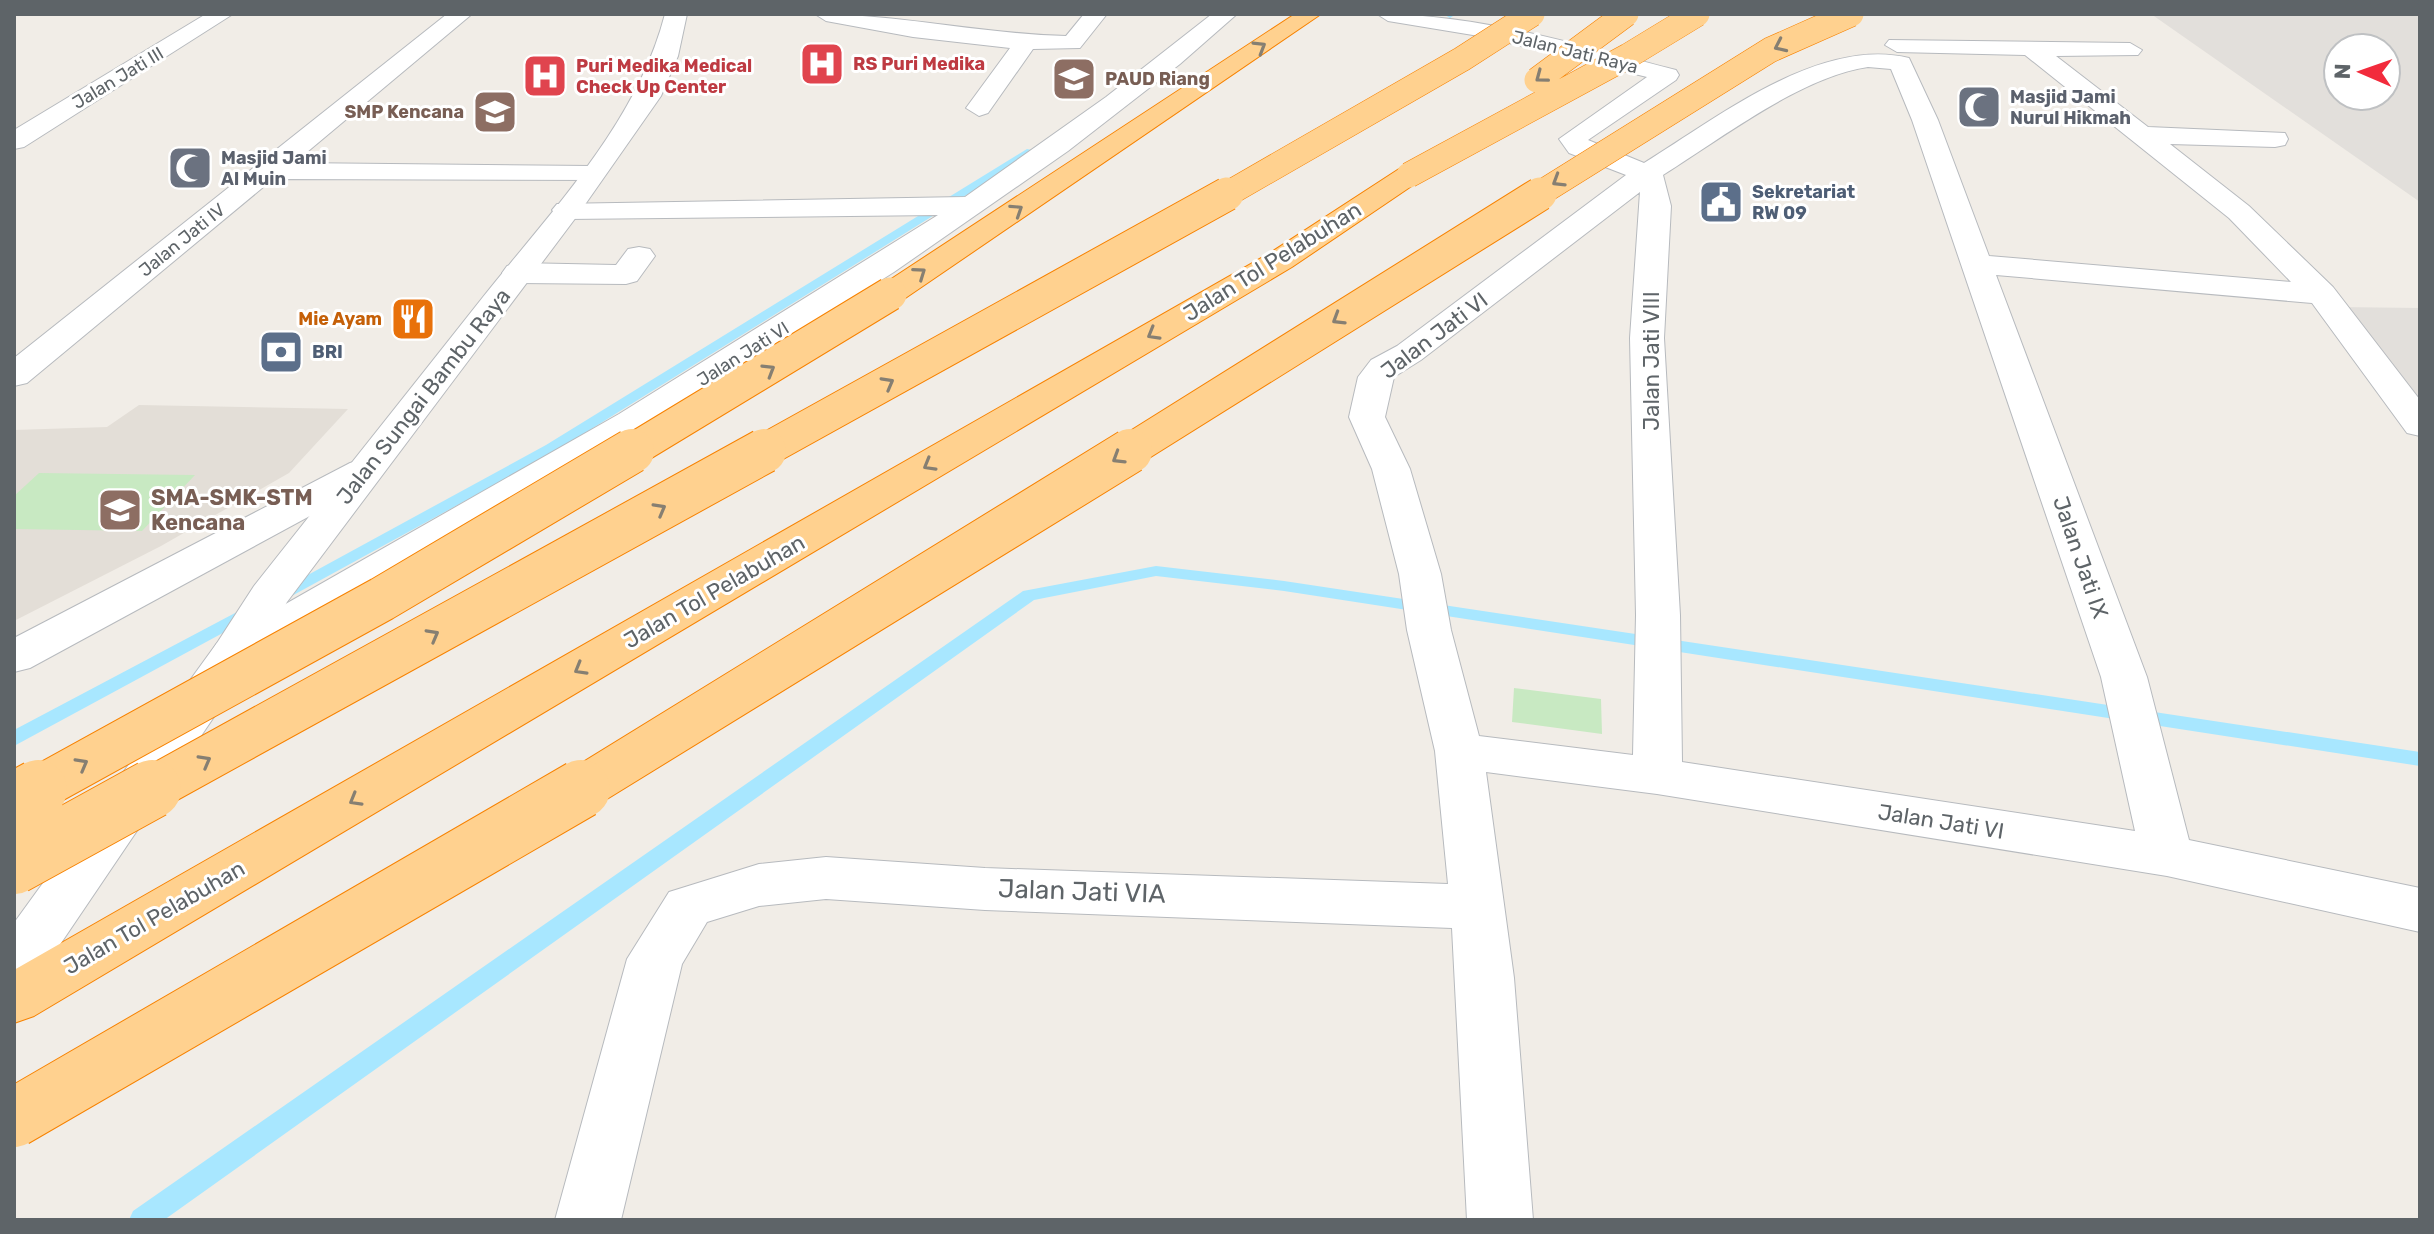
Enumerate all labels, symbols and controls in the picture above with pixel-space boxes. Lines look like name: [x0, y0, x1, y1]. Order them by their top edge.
street label: Jalan Jati Raya: [1510, 26, 1640, 78]
north arrow: [2322, 32, 2402, 112]
one-way arrow: [1774, 36, 1789, 52]
hospital icon: RS Puri Medika: [798, 40, 846, 88]
one-way arrow: [1251, 41, 1266, 57]
street label: Jalan Jati III: [68, 42, 168, 114]
hospital icon: Puri Medika Medical Check Up Center: [521, 52, 569, 100]
place label: RS Puri Medika: [853, 53, 985, 75]
place label: Puri Medika Medical Check Up Center: [576, 55, 752, 98]
school or university icon: PAUD Riang: [1050, 55, 1098, 103]
text: N: [2329, 63, 2356, 80]
one-way arrow: [1535, 67, 1550, 82]
place label: PAUD Riang: [1105, 68, 1210, 90]
mosque icon: Masjid Jami Nurul Hikmah: [1955, 83, 2003, 131]
place label: Masjid Jami Nurul Hikmah: [2010, 86, 2131, 129]
school or university icon: SMP Kencana: [471, 88, 519, 136]
place label: SMP Kencana: [344, 101, 464, 123]
mosque icon: Masjid Jami Al Muin: [166, 144, 214, 192]
place label: Masjid Jami Al Muin: [221, 147, 327, 190]
one-way arrow: [1552, 172, 1567, 187]
public building icon: Sekretariat RW 09: [1697, 178, 1745, 226]
place label: Sekretariat RW 09: [1752, 181, 1855, 224]
street label: Jalan Tol Pelabuhan: [1178, 196, 1366, 327]
street label: Jalan Jati IV: [134, 198, 230, 281]
one-way arrow: [1008, 204, 1023, 219]
one-way arrow: [912, 268, 926, 283]
street label: Jalan Sungai Bambu Raya: [331, 283, 516, 510]
street label: Jalan Jati VI: [1375, 286, 1493, 384]
street label: Jalan Jati VIII: [1638, 291, 1665, 431]
restaurant icon: Mie Ayam: [389, 295, 437, 343]
place label: Mie Ayam: [298, 308, 382, 330]
one-way arrow: [1332, 310, 1347, 325]
street label: Jalan Jati VI: [693, 317, 793, 391]
one-way arrow: [1147, 324, 1162, 340]
bank icon: BRI: [257, 328, 305, 376]
place label: BRI: [312, 341, 343, 363]
one-way arrow: [760, 364, 775, 380]
one-way arrow: [880, 378, 894, 393]
one-way arrow: [1112, 448, 1127, 463]
one-way arrow: [923, 455, 937, 471]
place label: SMA-SMK-STM Kencana: [151, 484, 313, 536]
school or university icon: SMA-SMK-STM Kencana: [96, 486, 144, 534]
street label: Jalan Jati IX: [2047, 493, 2114, 622]
one-way arrow: [652, 503, 666, 519]
street label: Jalan Tol Pelabuhan: [619, 529, 810, 654]
one-way arrow: [424, 629, 439, 645]
one-way arrow: [574, 659, 589, 675]
one-way arrow: [197, 755, 211, 770]
one-way arrow: [73, 758, 88, 774]
one-way arrow: [349, 790, 364, 806]
street label: Jalan Jati VI: [1876, 798, 2006, 845]
street label: Jalan Tol Pelabuhan: [59, 855, 250, 980]
street label: Jalan Jati VIA: [998, 873, 1166, 910]

